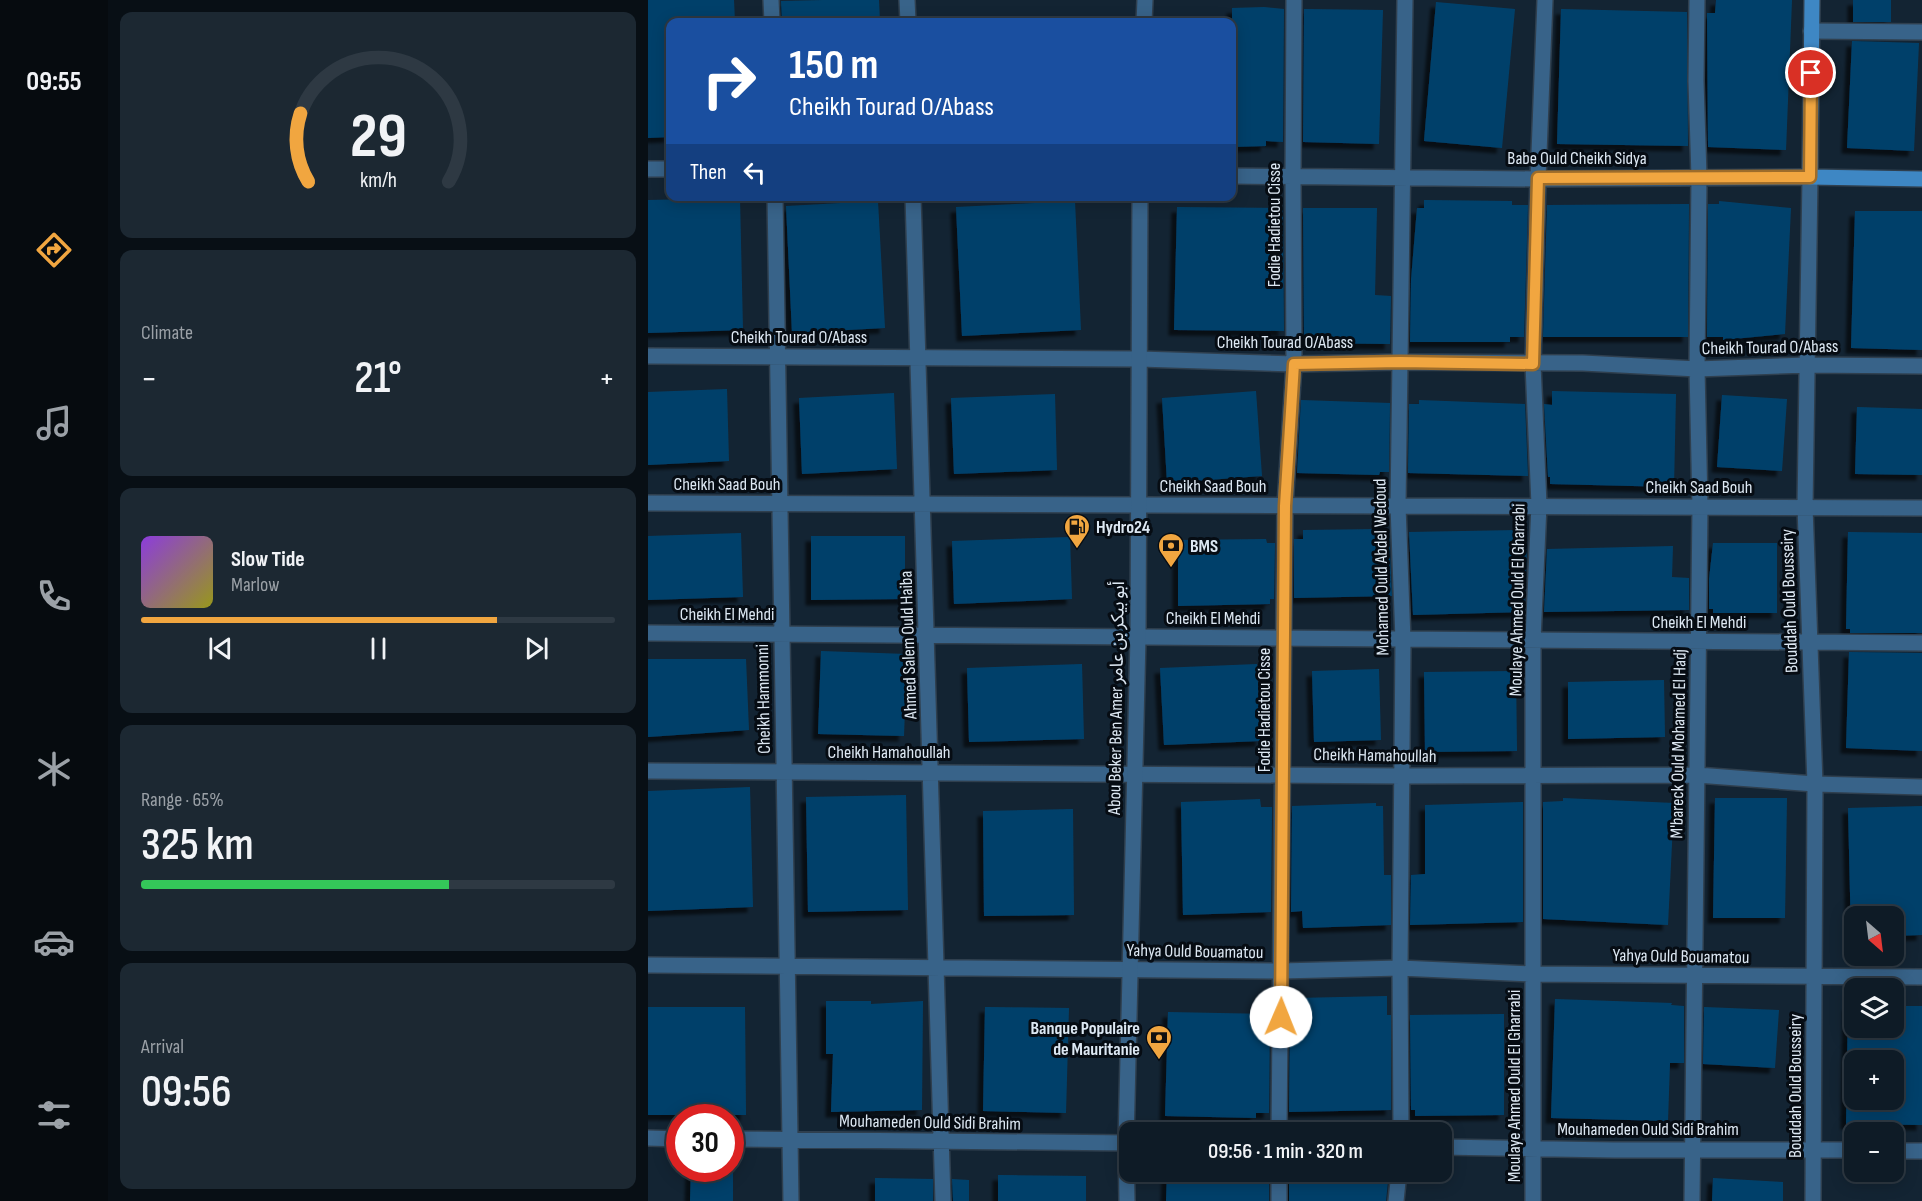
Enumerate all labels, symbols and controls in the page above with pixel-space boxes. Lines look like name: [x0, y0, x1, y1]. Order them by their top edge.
text: 150 m: [789, 40, 878, 91]
icon: right: [690, 42, 768, 120]
pin: [1785, 47, 1836, 98]
icon: arrive: [1794, 56, 1827, 89]
text: 09:55: [26, 66, 82, 98]
text: Cheikh Tourad O/Abass: [789, 91, 994, 123]
text: 29: [350, 100, 406, 175]
street label: Babe Ould Cheikh Sidya: [1507, 148, 1647, 169]
icon: left: [738, 156, 771, 189]
text: Then: [690, 159, 726, 186]
street label: Fodie Hadietou Cisse: [1264, 163, 1285, 287]
text: km/h: [359, 168, 397, 193]
icon: directions: [33, 229, 75, 271]
text: Climate: [141, 321, 193, 345]
street label: Cheikh Tourad O/Abass: [731, 327, 867, 348]
street label: Cheikh Tourad O/Abass: [1217, 332, 1353, 353]
street label: Cheikh Tourad O/Abass: [1702, 336, 1839, 359]
text: 21°: [354, 351, 402, 406]
text: −: [141, 359, 157, 399]
text: +: [599, 359, 615, 399]
icon: music: [33, 402, 75, 444]
street label: Cheikh Saad Bouh: [673, 474, 781, 495]
street label: Cheikh Saad Bouh: [1159, 476, 1267, 497]
street label: Cheikh Saad Bouh: [1645, 477, 1753, 498]
street label: Mohamed Ould Abdel Wedoud: [1369, 478, 1394, 656]
street label: Moulaye Ahmed Ould El Gharrabi: [1505, 503, 1530, 697]
fuel station icon: Hydro24: [1062, 512, 1092, 550]
place label: Hydro24: [1096, 517, 1151, 538]
street label: Bouddah Ould Bousseiry: [1776, 529, 1803, 673]
bank icon: BMS: [1156, 531, 1186, 569]
place label: BMS: [1190, 536, 1218, 557]
text: Slow Tide: [231, 546, 305, 573]
street label: Ahmed Salem Ould Haiba: [895, 570, 922, 720]
text: Marlow: [231, 573, 279, 597]
icon: phone: [33, 575, 75, 617]
street label: Abou Beker Ben Amer أبو بيكر بن عامر: [1103, 581, 1129, 816]
street label: Cheikh El Mehdi: [680, 604, 774, 625]
street label: Cheikh El Mehdi: [1166, 608, 1260, 629]
street label: Cheikh El Mehdi: [1652, 612, 1746, 633]
icon: previous: [204, 632, 237, 665]
icon: pause: [362, 632, 395, 665]
icon: next: [520, 632, 553, 665]
street label: Cheikh Hammonni: [752, 644, 775, 754]
street label: Fodie Hadietou Cisse: [1254, 648, 1275, 772]
street label: M'bareck Ould Mohamed El Hadj: [1666, 649, 1691, 839]
street label: Cheikh Hamahoullah: [827, 742, 951, 763]
street label: Cheikh Hamahoullah: [1313, 744, 1437, 767]
icon: climate: [33, 748, 75, 790]
text: Range · 65%: [141, 788, 224, 812]
text: 325 km: [141, 818, 254, 873]
north arrow: [1844, 906, 1904, 966]
map controls: [1844, 906, 1904, 1182]
icon: car: [33, 921, 75, 963]
street label: Yahya Ould Bouamatou: [1126, 940, 1263, 963]
street label: Yahya Ould Bouamatou: [1612, 945, 1749, 968]
button: layers: [1844, 978, 1904, 1038]
position arrow: [1249, 985, 1313, 1049]
street label: Moulaye Ahmed Ould El Gharrabi: [1504, 990, 1525, 1182]
street label: Bouddah Ould Bousseiry: [1785, 1014, 1806, 1158]
place label: Banque Populaire de Mauritanie: [1030, 1018, 1140, 1060]
bank icon: Banque Populaire de Mauritanie: [1144, 1023, 1174, 1061]
text: Arrival: [141, 1035, 184, 1059]
button: +: [1844, 1050, 1904, 1110]
text: 09:56: [141, 1065, 232, 1120]
icon: filters: [33, 1094, 75, 1136]
speed limit sign: 30: [666, 1104, 744, 1182]
street label: Mouhameden Ould Sidi Brahim: [839, 1110, 1021, 1135]
street label: Mouhameden Ould Sidi Brahim: [1557, 1119, 1739, 1140]
button: −: [1844, 1122, 1904, 1182]
text: 09:56 · 1 min · 320 m: [1208, 1138, 1363, 1165]

